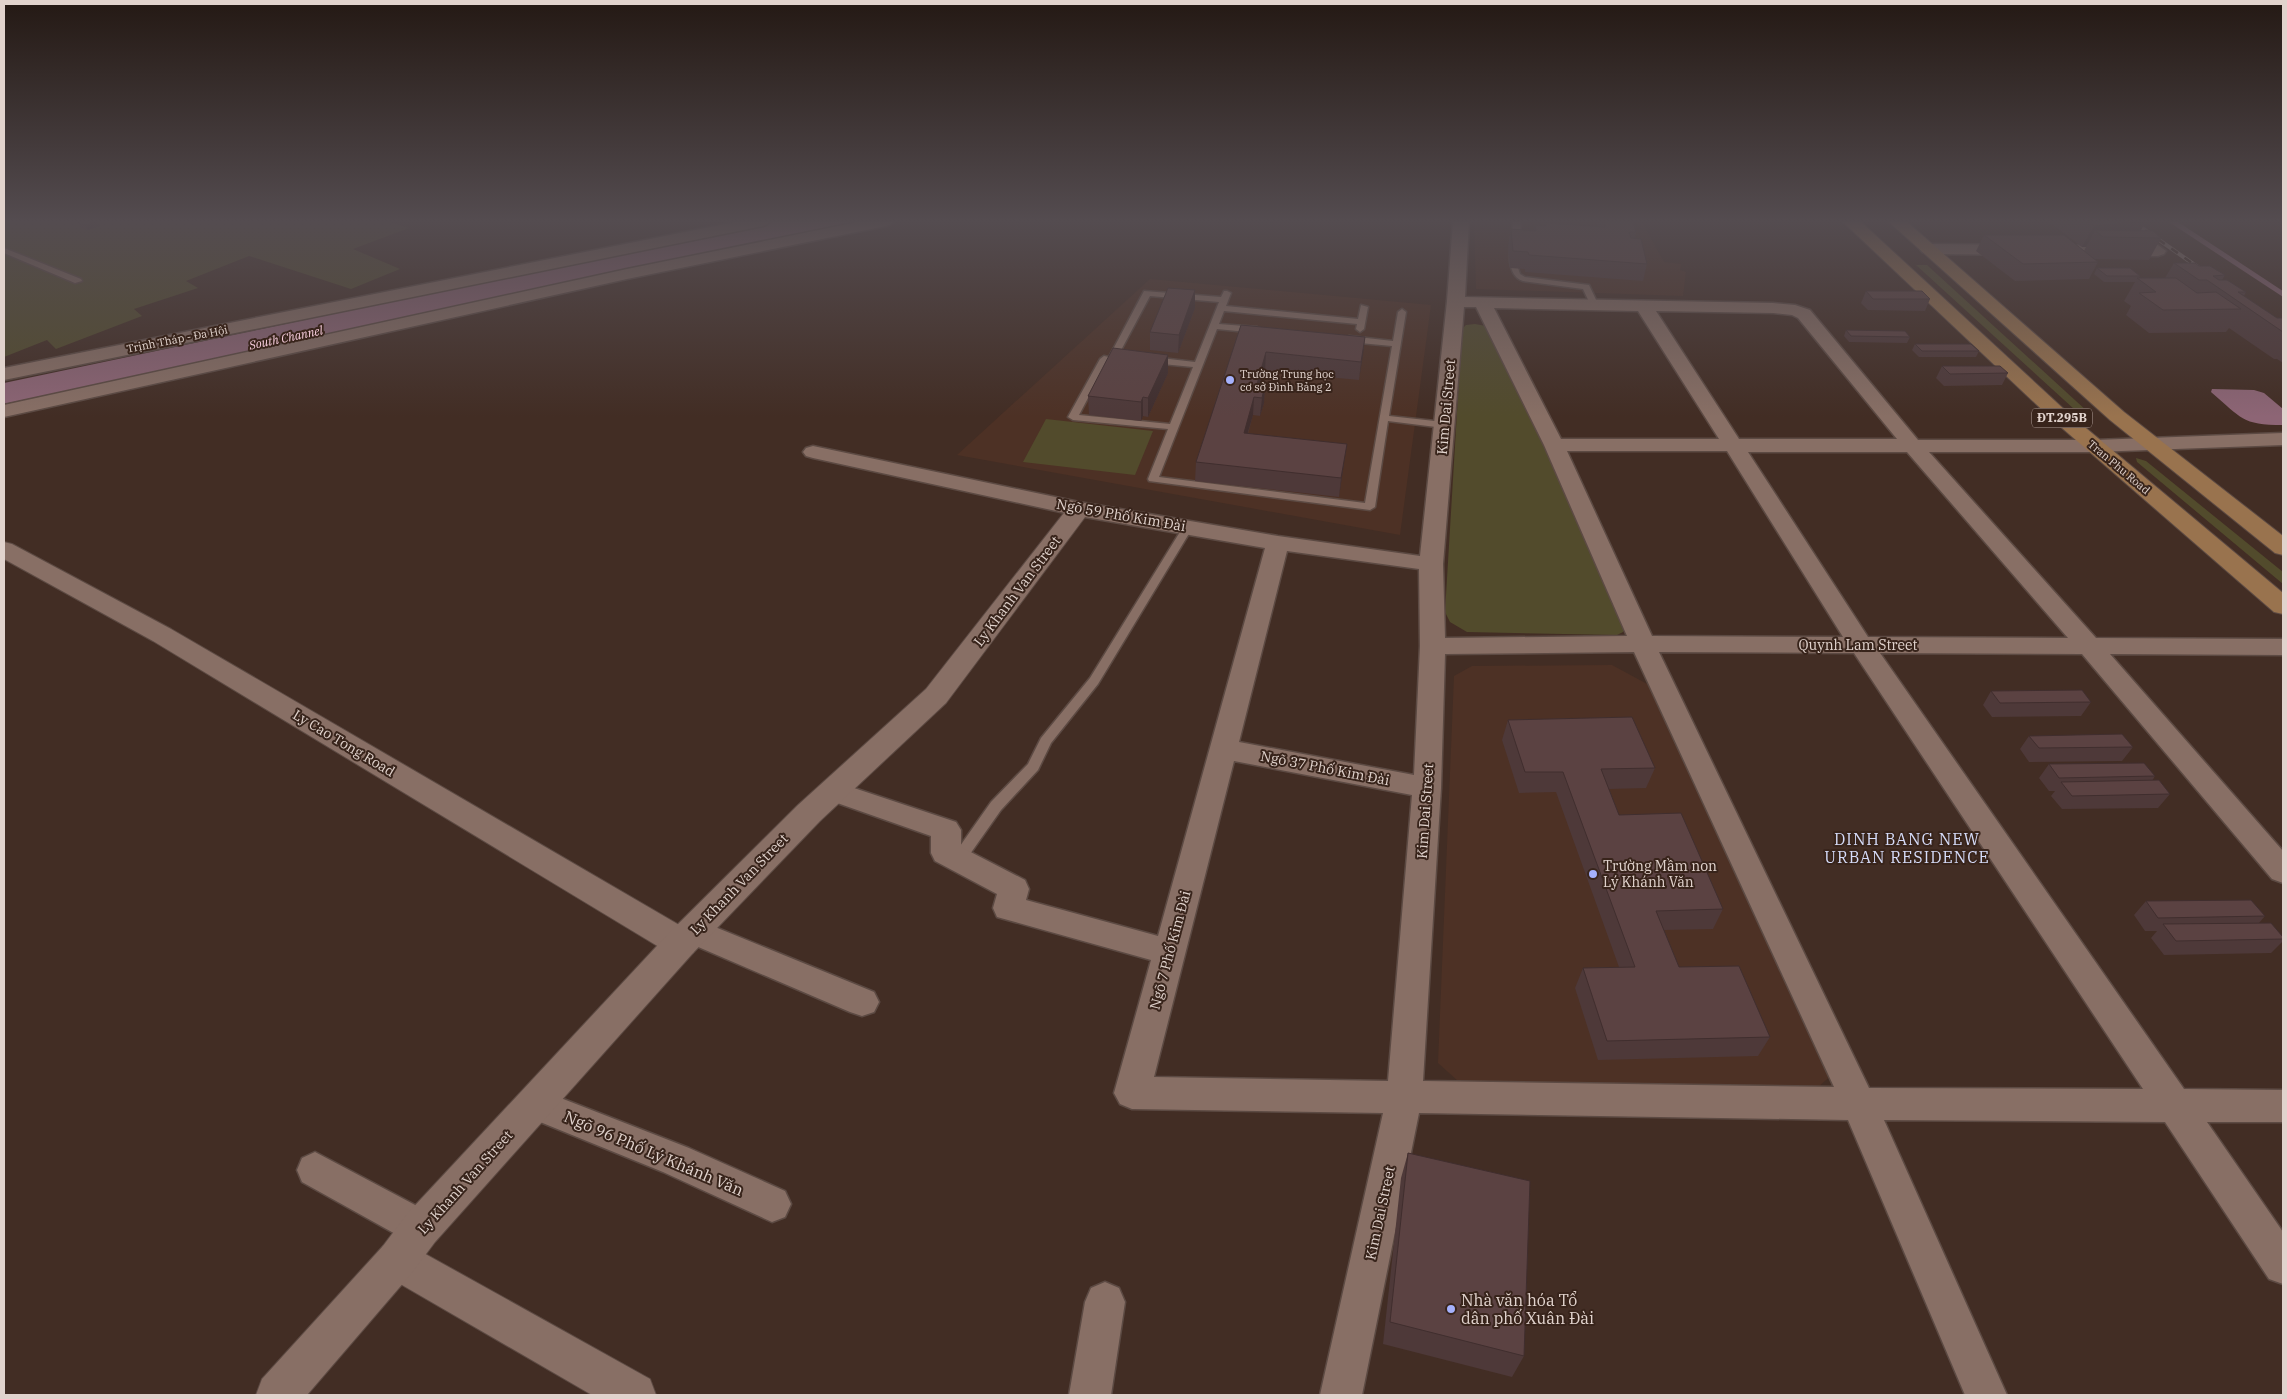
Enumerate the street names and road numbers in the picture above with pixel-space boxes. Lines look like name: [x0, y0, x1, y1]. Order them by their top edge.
street label: Trịnh Tháp - Đa Hội: [125, 322, 229, 356]
street label: Kim Dai Street: [1433, 359, 1459, 455]
road number: ĐT.295B: [2032, 408, 2092, 428]
street label: Tran Phu Road: [2085, 437, 2153, 497]
street label: Ngõ 59 Phố Kim Đài: [1055, 495, 1187, 535]
street label: Ly Khanh Van Street: [970, 532, 1064, 650]
street label: Quynh Lam Street: [1799, 636, 1918, 654]
street label: Ly Cao Tong Road: [290, 705, 399, 781]
street label: Ngõ 37 Phố Kim Đài: [1259, 747, 1391, 789]
street label: Kim Dai Street: [1413, 763, 1437, 859]
street label: Ly Khanh Van Street: [686, 830, 792, 938]
street label: Ngõ 7 Phố Kim Đài: [1145, 889, 1195, 1011]
street label: Ngõ 96 Phố Lý Khánh Văn: [561, 1106, 747, 1200]
street label: Ly Khanh Van Street: [414, 1126, 516, 1238]
street label: Kim Dai Street: [1361, 1164, 1399, 1262]

